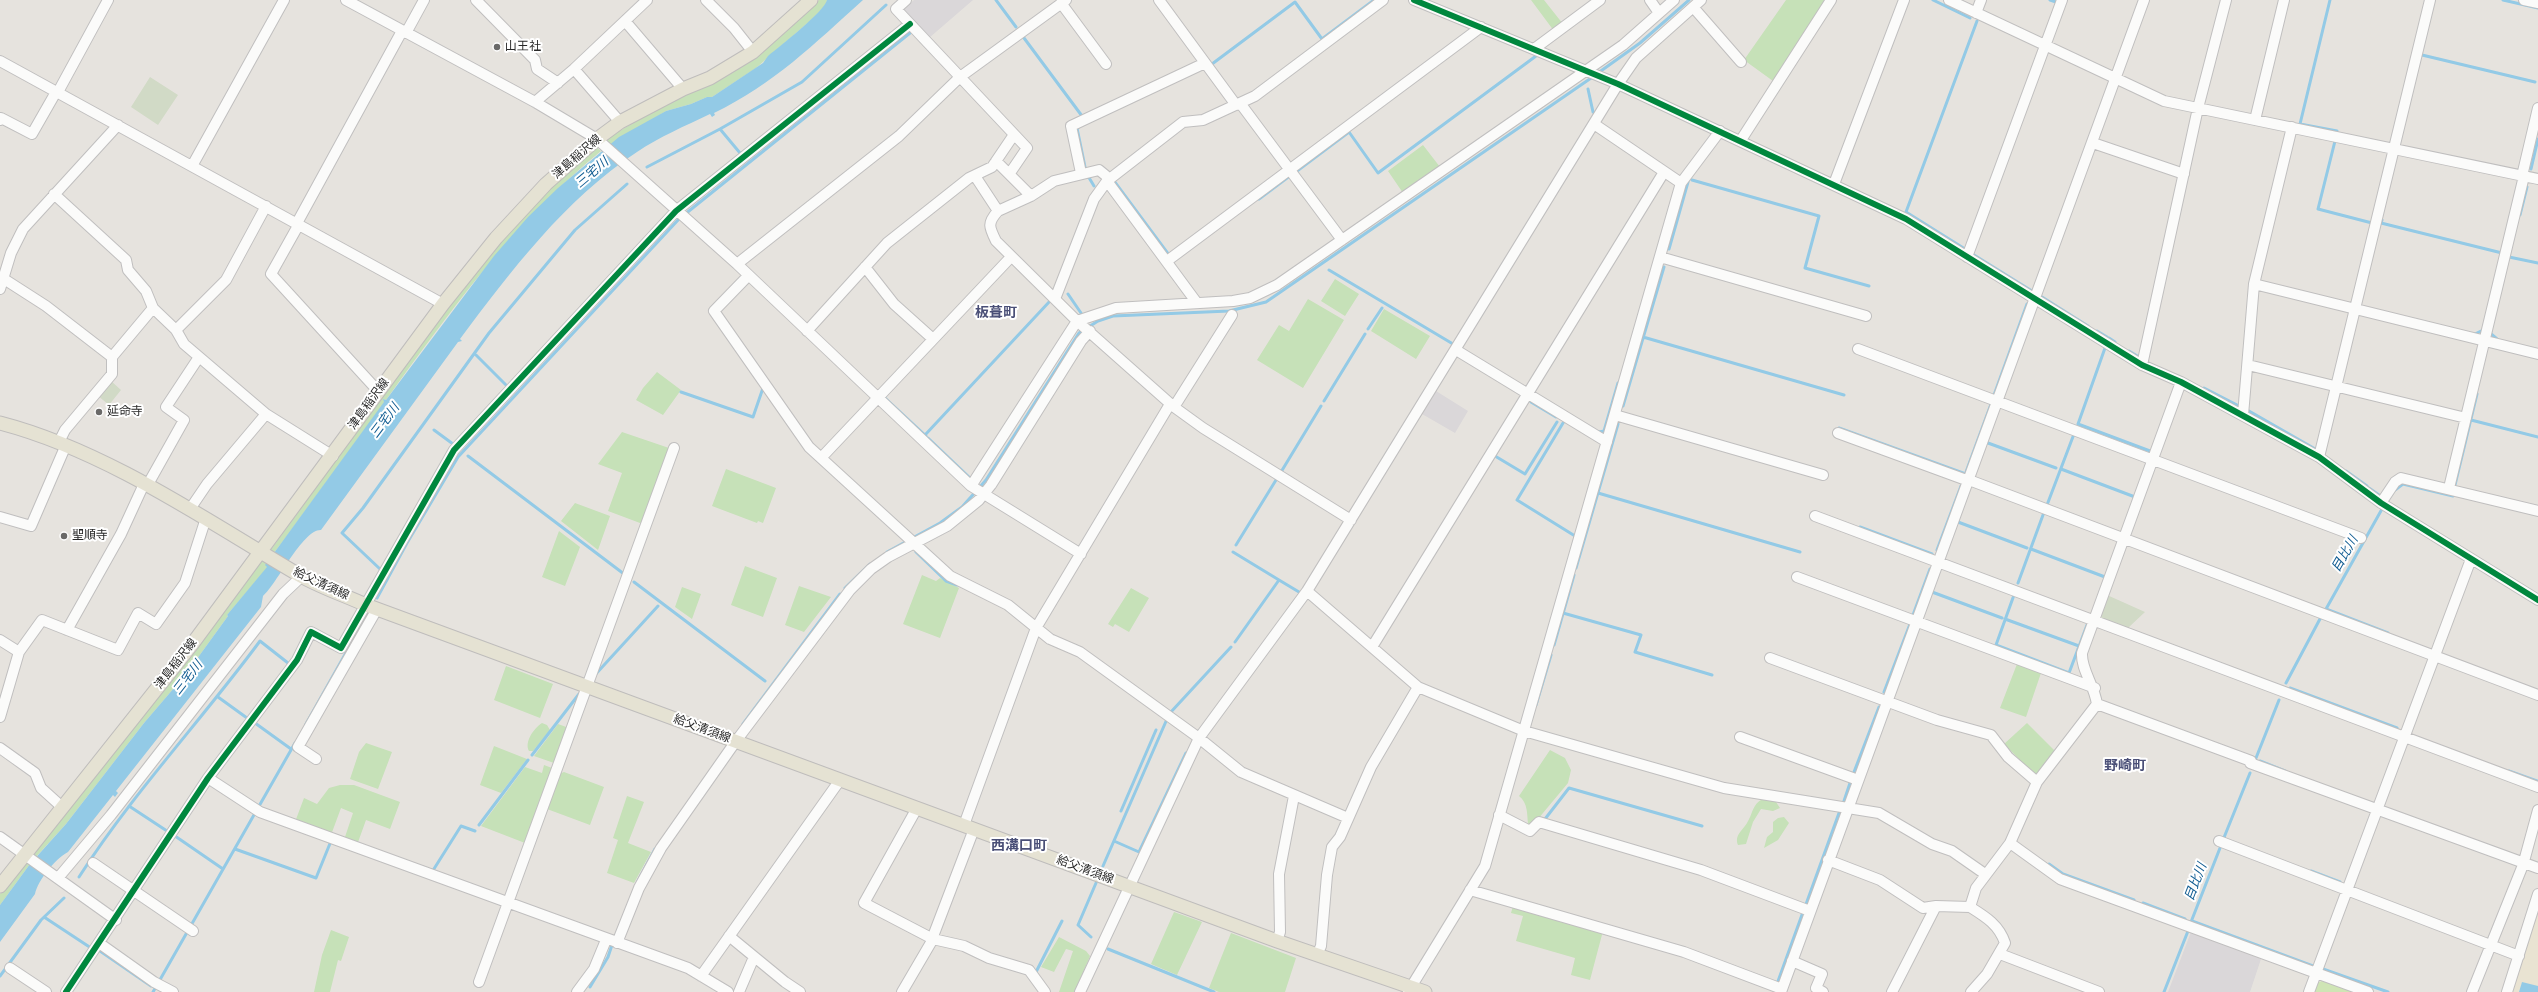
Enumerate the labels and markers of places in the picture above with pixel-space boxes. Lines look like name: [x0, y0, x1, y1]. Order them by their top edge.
place label: 山王社: [505, 40, 541, 54]
marker: 山王社: [492, 42, 502, 52]
place label: 延命寺: [107, 405, 143, 419]
marker: 延命寺: [94, 407, 104, 417]
place label: 聖順寺: [72, 529, 108, 543]
marker: 聖順寺: [59, 531, 69, 541]

